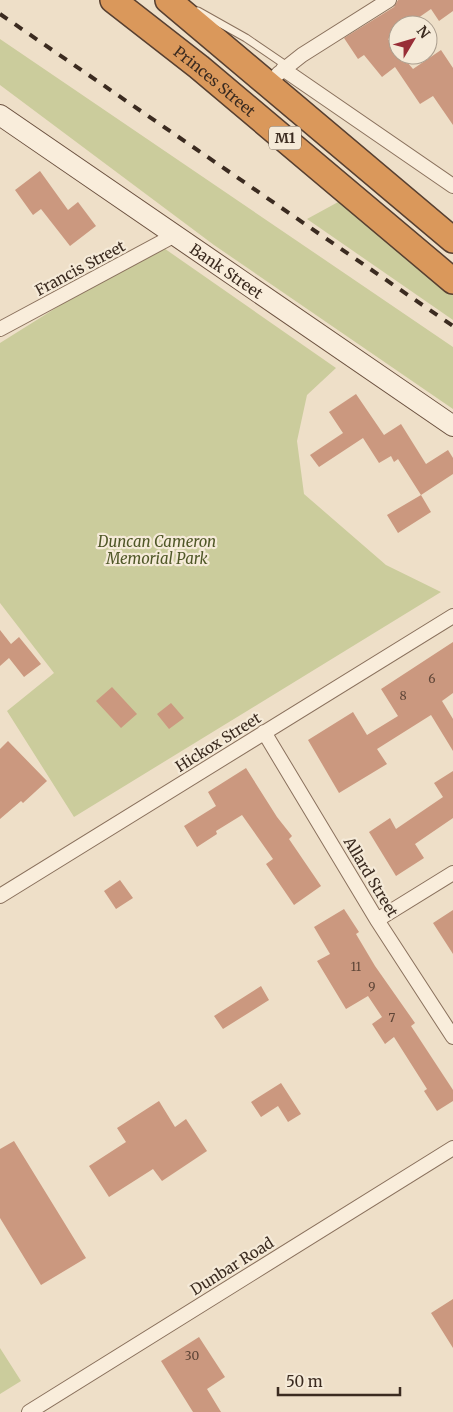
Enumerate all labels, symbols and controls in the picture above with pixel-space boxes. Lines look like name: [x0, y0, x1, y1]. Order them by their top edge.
north arrow: [388, 15, 438, 65]
text: N: [413, 22, 434, 42]
street label: Princes Street: [170, 42, 260, 120]
road number: M1: [269, 126, 301, 150]
street label: Francis Street: [32, 236, 129, 300]
street label: Bank Street: [187, 239, 267, 302]
park label: Duncan Cameron Memorial Park: [97, 532, 216, 568]
house number: 6: [428, 671, 436, 686]
house number: 8: [399, 688, 407, 703]
street label: Hickox Street: [172, 708, 264, 776]
street label: Allard Street: [339, 833, 402, 921]
house number: 11: [351, 959, 362, 974]
house number: 9: [368, 979, 376, 994]
house number: 7: [389, 1010, 396, 1025]
street label: Dunbar Road: [187, 1233, 277, 1299]
house number: 30: [185, 1348, 199, 1363]
scale bar: [278, 1364, 400, 1396]
text: 50 m: [286, 1372, 323, 1391]

